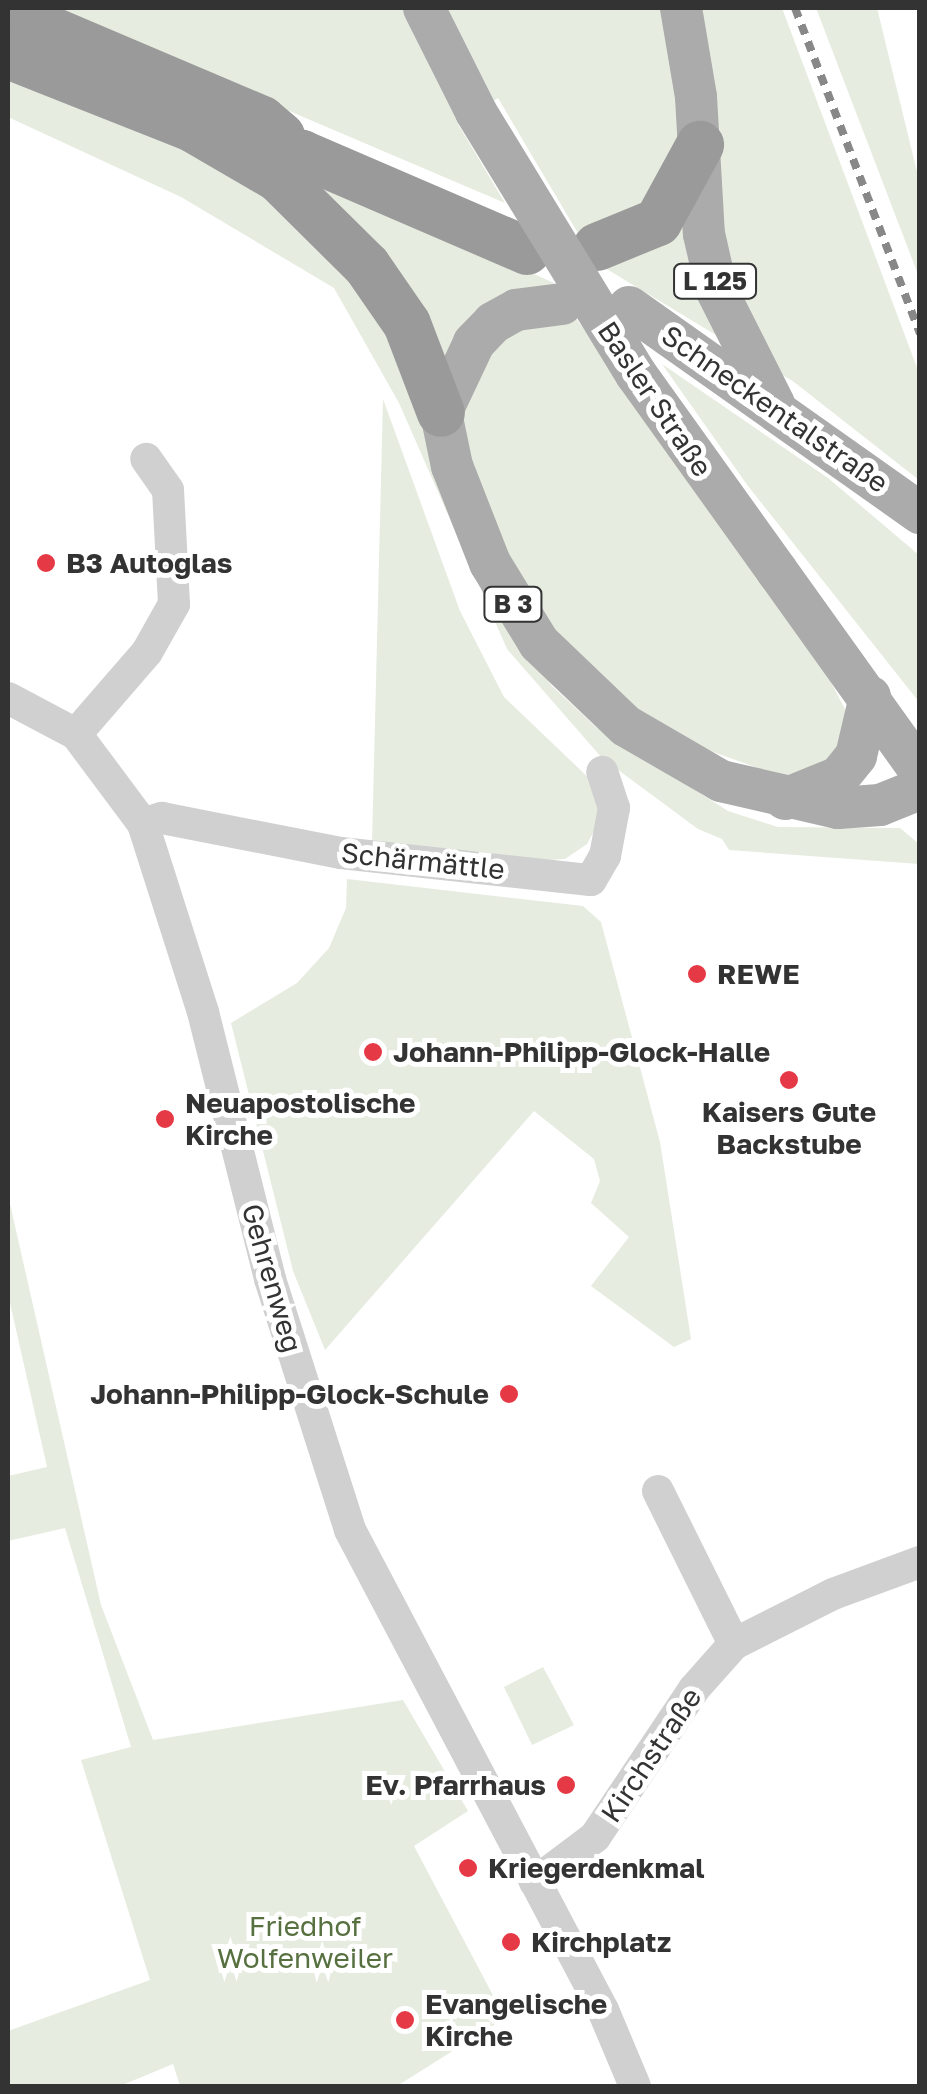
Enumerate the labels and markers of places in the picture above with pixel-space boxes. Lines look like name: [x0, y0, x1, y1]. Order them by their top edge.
place label: B3 Autoglas: [66, 546, 232, 580]
marker: B3 Autoglas: [35, 552, 57, 574]
place label: REWE: [717, 957, 800, 991]
marker: REWE: [686, 963, 708, 985]
place label: Johann-Philipp-Glock-Halle: [393, 1035, 770, 1069]
marker: Johann-Philipp-Glock-Halle: [362, 1041, 384, 1063]
marker: Kaisers Gute Backstube: [778, 1069, 800, 1091]
place label: Neuapostolische Kirche: [185, 1086, 416, 1152]
place label: Kaisers Gute Backstube: [702, 1095, 876, 1161]
marker: Neuapostolische Kirche: [154, 1108, 176, 1130]
place label: Johann-Philipp-Glock-Schule: [90, 1377, 489, 1411]
marker: Johann-Philipp-Glock-Schule: [498, 1383, 520, 1405]
place label: Ev. Pfarrhaus: [365, 1768, 546, 1802]
marker: Ev. Pfarrhaus: [555, 1774, 577, 1796]
place label: Kriegerdenkmal: [488, 1851, 705, 1885]
marker: Kriegerdenkmal: [457, 1857, 479, 1879]
place label: Kirchplatz: [531, 1925, 671, 1959]
marker: Kirchplatz: [500, 1931, 522, 1953]
place label: Evangelische Kirche: [425, 1987, 607, 2053]
marker: Evangelische Kirche: [394, 2009, 416, 2031]

